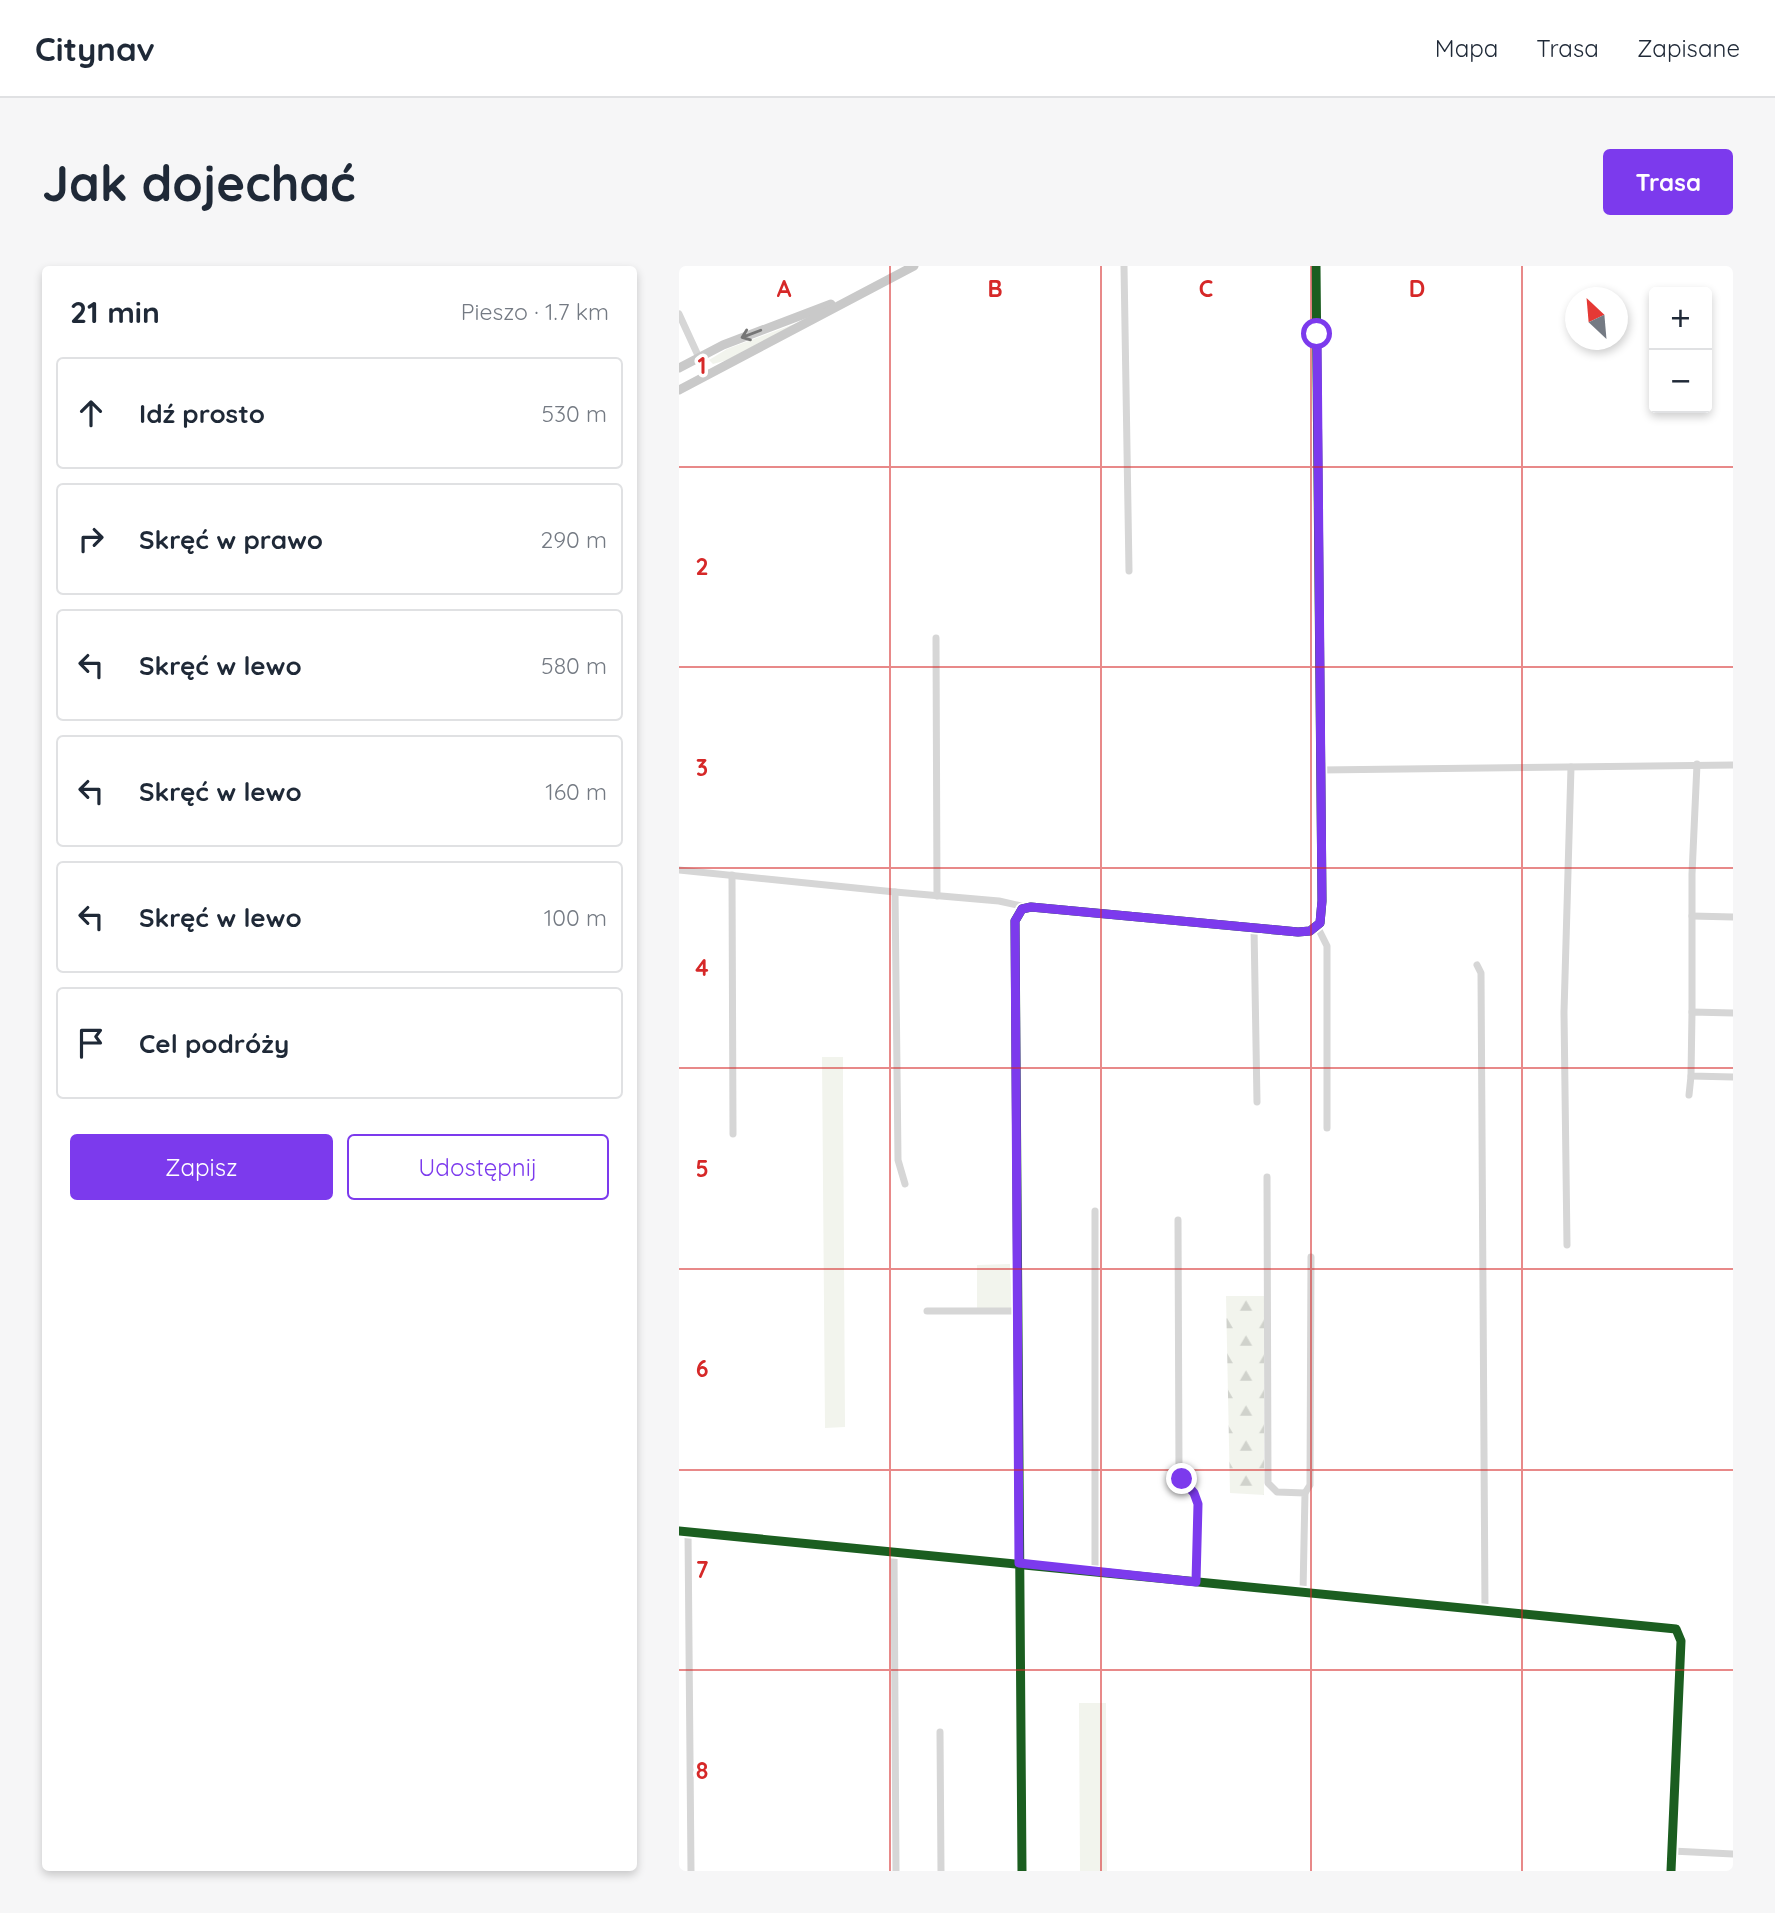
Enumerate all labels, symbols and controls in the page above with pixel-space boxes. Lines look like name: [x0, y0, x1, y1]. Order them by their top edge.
text: Citynav: [35, 28, 155, 69]
text: Mapa: [1435, 33, 1498, 63]
text: Trasa: [1536, 33, 1599, 63]
text: Zapisane: [1637, 33, 1740, 63]
button: Trasa: [1603, 149, 1733, 215]
text: Jak dojechać: [42, 152, 356, 213]
text: A: [777, 274, 792, 303]
text: B: [987, 274, 1003, 303]
text: C: [1199, 274, 1213, 303]
text: D: [1409, 274, 1425, 303]
north arrow: [1565, 287, 1628, 350]
map controls: [1649, 287, 1712, 413]
button: +: [1649, 287, 1712, 350]
text: 21 min: [70, 293, 160, 331]
text: Pieszo · 1.7 km: [461, 297, 609, 326]
route start: [1301, 318, 1332, 349]
one-way arrow: [741, 329, 762, 342]
button: −: [1649, 350, 1712, 413]
text: 1: [698, 351, 706, 380]
icon: ahead: [72, 394, 110, 432]
text: Idź prosto: [139, 397, 265, 430]
text: 530 m: [541, 399, 607, 428]
icon: right: [72, 520, 110, 558]
text: Skręć w prawo: [139, 523, 323, 556]
text: 290 m: [540, 525, 607, 554]
text: 2: [695, 552, 709, 581]
icon: left: [72, 646, 110, 684]
text: Skręć w lewo: [139, 649, 302, 682]
text: 580 m: [541, 651, 607, 680]
text: 3: [696, 753, 708, 782]
icon: left: [72, 772, 110, 810]
text: Skręć w lewo: [139, 775, 302, 808]
text: 160 m: [545, 777, 607, 806]
icon: left: [72, 898, 110, 936]
text: Skręć w lewo: [139, 901, 302, 934]
text: 100 m: [544, 903, 607, 932]
text: 4: [695, 953, 709, 982]
icon: arrive: [72, 1024, 110, 1062]
text: Cel podróży: [139, 1027, 289, 1060]
button: Zapisz: [70, 1134, 333, 1200]
button: Udostępnij: [347, 1134, 609, 1200]
text: 5: [695, 1154, 709, 1183]
text: 6: [696, 1354, 708, 1383]
route end: [1166, 1463, 1197, 1494]
text: 7: [696, 1555, 709, 1584]
text: 8: [696, 1756, 708, 1785]

